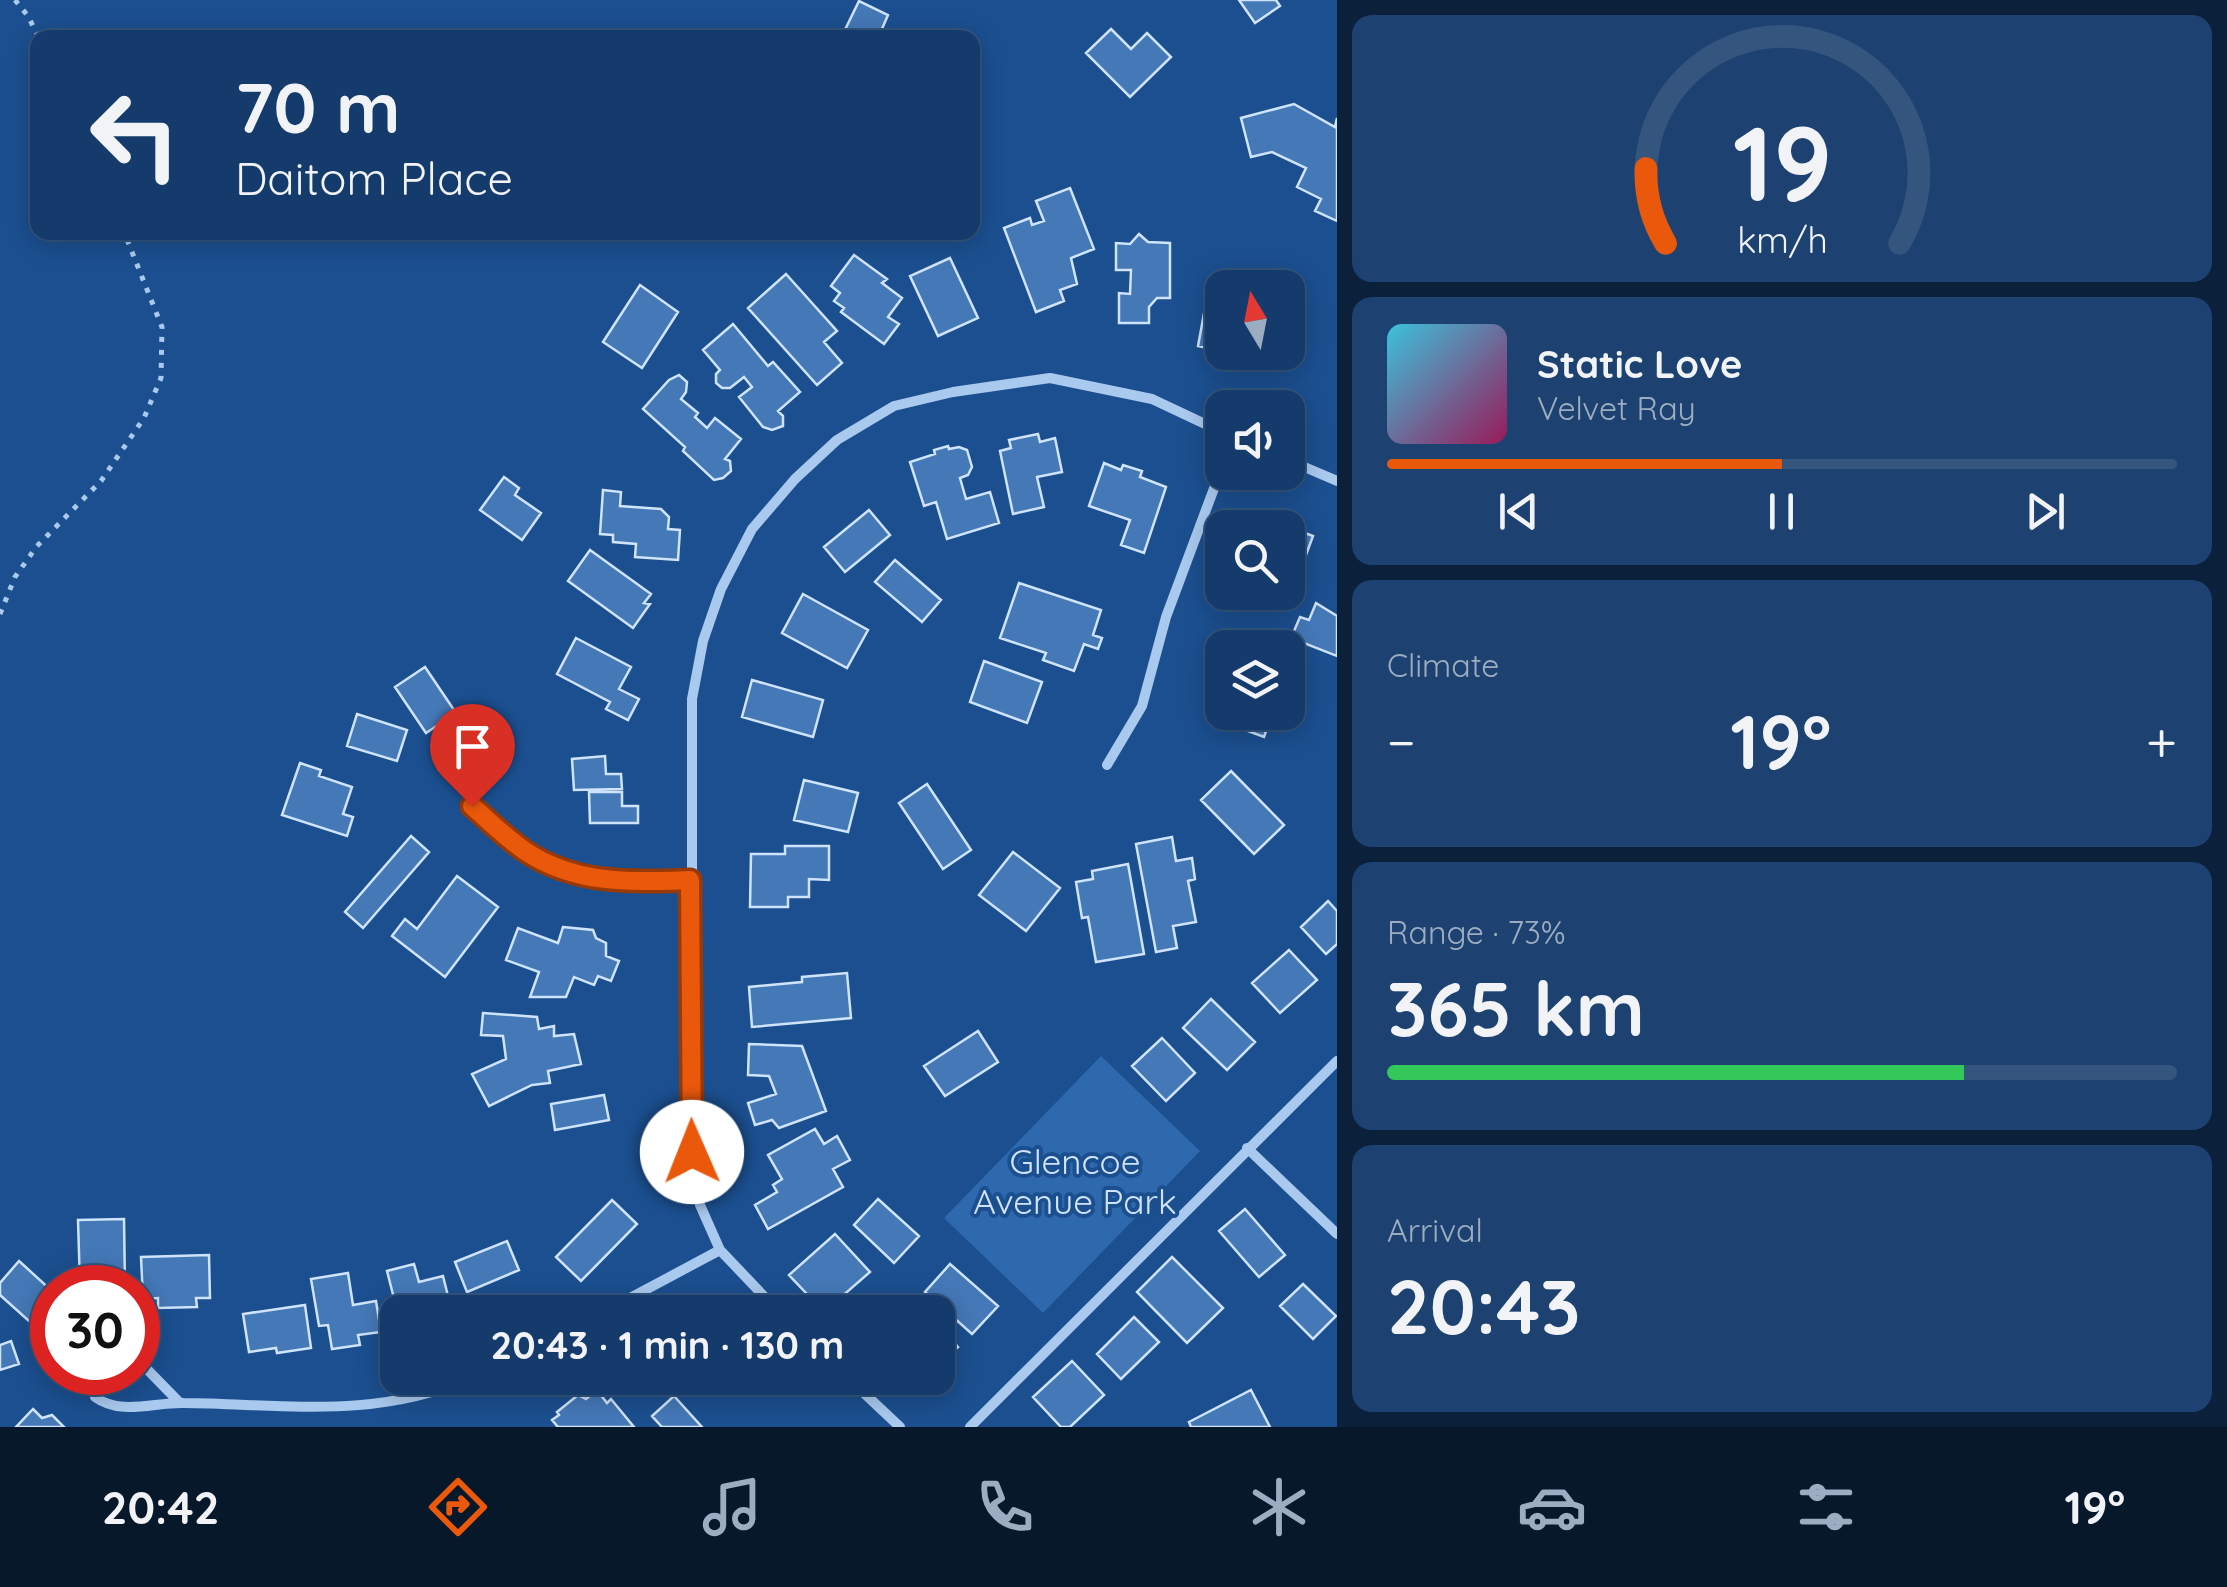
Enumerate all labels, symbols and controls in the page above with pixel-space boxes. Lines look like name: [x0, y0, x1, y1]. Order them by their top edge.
text: 70 m: [235, 63, 401, 151]
icon: left: [70, 70, 200, 200]
text: 19: [1732, 97, 1832, 227]
text: Daitom Place: [235, 150, 513, 206]
text: km/h: [1737, 217, 1827, 262]
north arrow: [1205, 270, 1305, 370]
map controls: [1205, 270, 1305, 730]
text: Static Love: [1537, 340, 1742, 388]
text: Velvet Ray: [1537, 388, 1696, 428]
button: sound: [1205, 390, 1305, 490]
icon: previous: [1491, 484, 1546, 539]
icon: pause: [1754, 484, 1809, 539]
icon: next: [2018, 484, 2073, 539]
button: search: [1205, 510, 1305, 610]
button: layers: [1205, 630, 1305, 730]
text: Climate: [1387, 645, 1499, 685]
text: 19°: [1730, 694, 1831, 788]
pin: [430, 704, 515, 807]
text: −: [1387, 707, 1416, 776]
text: +: [2146, 707, 2177, 776]
icon: arrive: [445, 719, 500, 774]
text: Range · 73%: [1387, 912, 1566, 952]
text: 365 km: [1387, 961, 1645, 1055]
position arrow: [640, 1100, 744, 1204]
park label: Glencoe Avenue Park: [973, 1139, 1177, 1223]
text: Arrival: [1387, 1210, 1483, 1250]
text: 20:43: [1387, 1259, 1581, 1353]
speed limit sign: 30: [30, 1265, 160, 1395]
text: 20:43 · 1 min · 130 m: [491, 1321, 844, 1369]
icon: directions: [423, 1472, 493, 1542]
icon: music: [697, 1472, 767, 1542]
icon: phone: [970, 1472, 1040, 1542]
icon: climate: [1244, 1472, 1314, 1542]
icon: car: [1517, 1472, 1587, 1542]
icon: filters: [1791, 1472, 1861, 1542]
text: 20:42: [102, 1479, 219, 1535]
text: 19°: [2064, 1479, 2125, 1535]

